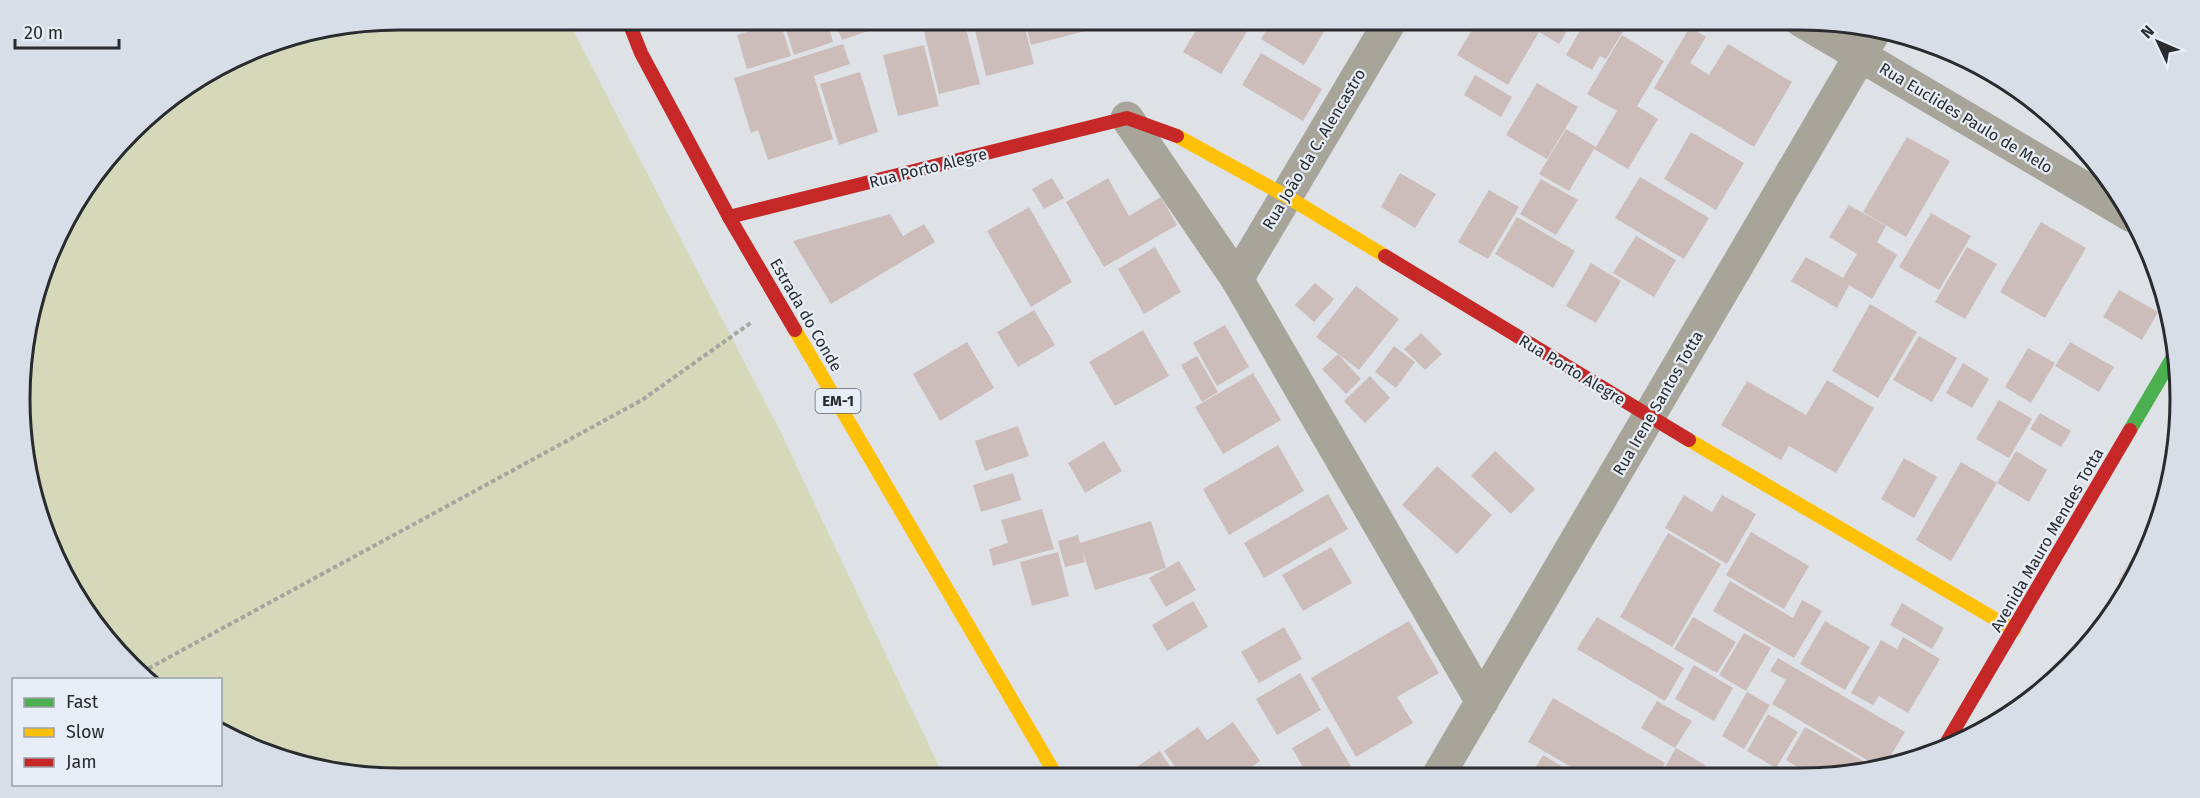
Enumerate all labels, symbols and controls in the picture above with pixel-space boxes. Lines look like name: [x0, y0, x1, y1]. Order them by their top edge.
scale bar: [15, 12, 118, 50]
north arrow: [2128, 12, 2188, 72]
text: 20 m: [24, 22, 63, 44]
text: N: [2137, 22, 2158, 42]
street label: Rua Euclides Paulo de Melo: [1876, 59, 2056, 177]
street label: Rua João da C. Alencastro: [1258, 65, 1370, 233]
street label: Rua Porto Alegre: [867, 144, 989, 192]
street label: Estrada do Conde: [766, 255, 846, 375]
street label: Rua Irene Santos Totta: [1609, 327, 1707, 479]
street label: Rua Porto Alegre: [1515, 331, 1629, 409]
road number: EM-1: [816, 389, 860, 413]
street label: Avenida Mauro Mendes Totta: [1986, 445, 2108, 635]
legend: [12, 678, 222, 786]
text: Fast: [66, 691, 99, 713]
text: Slow: [66, 721, 105, 743]
text: Jam: [66, 751, 97, 773]

